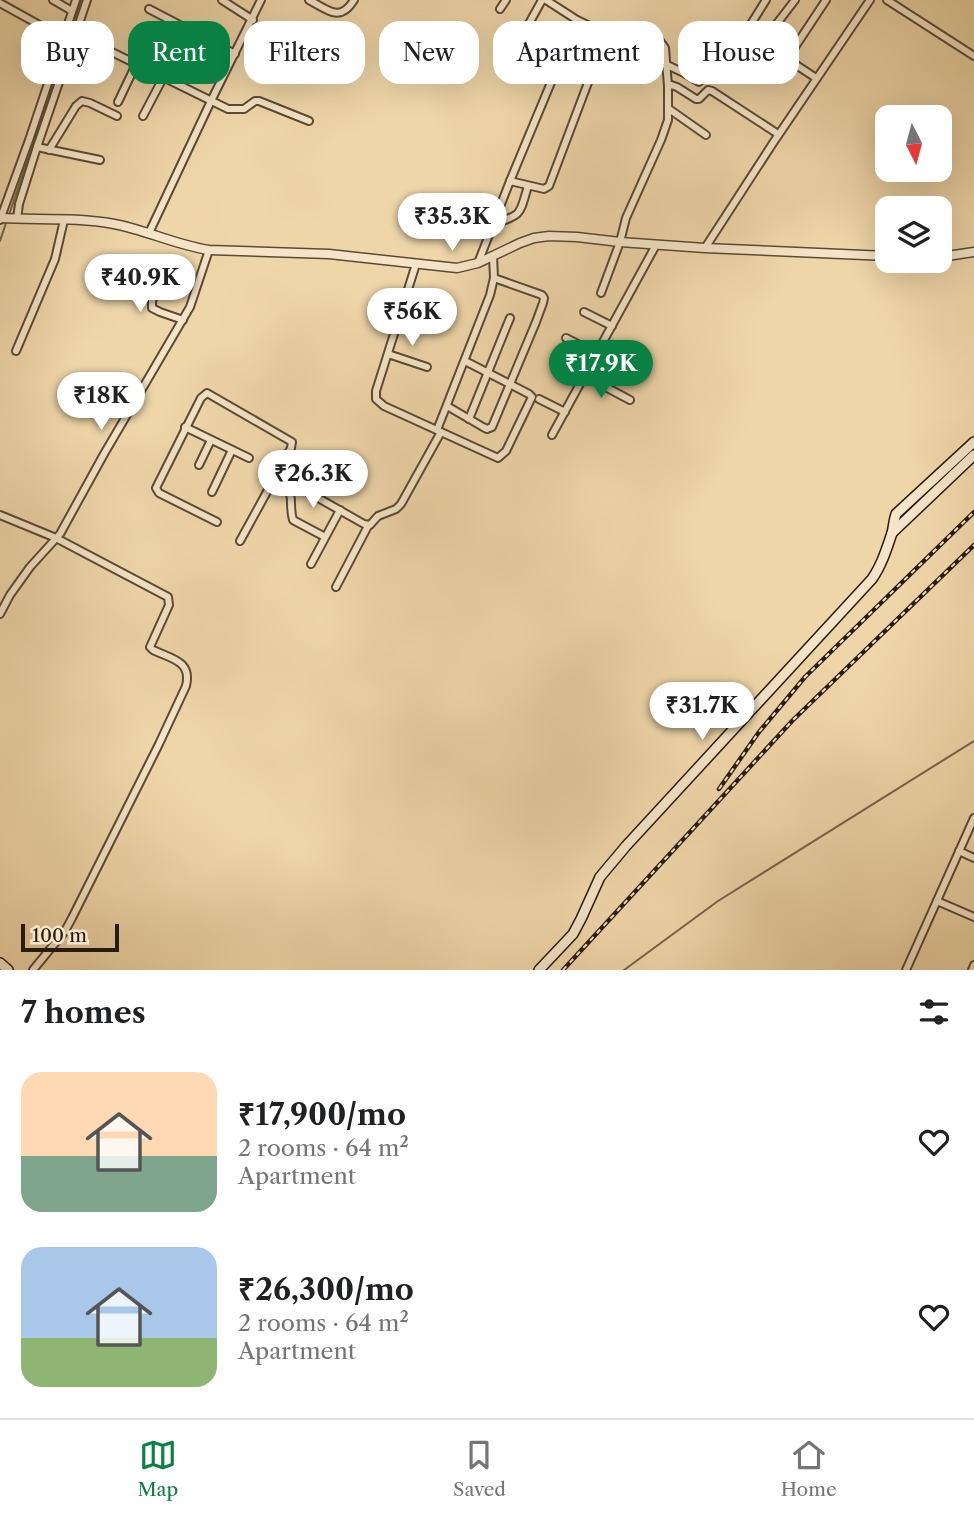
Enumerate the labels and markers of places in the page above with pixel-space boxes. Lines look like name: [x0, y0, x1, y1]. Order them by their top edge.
pin: ₹35.3K: [395, 194, 509, 253]
pin: ₹40.9K: [83, 254, 197, 314]
pin: ₹56K: [371, 288, 453, 348]
pin: ₹17.9K: [544, 340, 658, 400]
pin: ₹18K: [60, 372, 142, 432]
pin: ₹26.3K: [256, 450, 370, 510]
pin: ₹31.7K: [645, 682, 759, 742]

